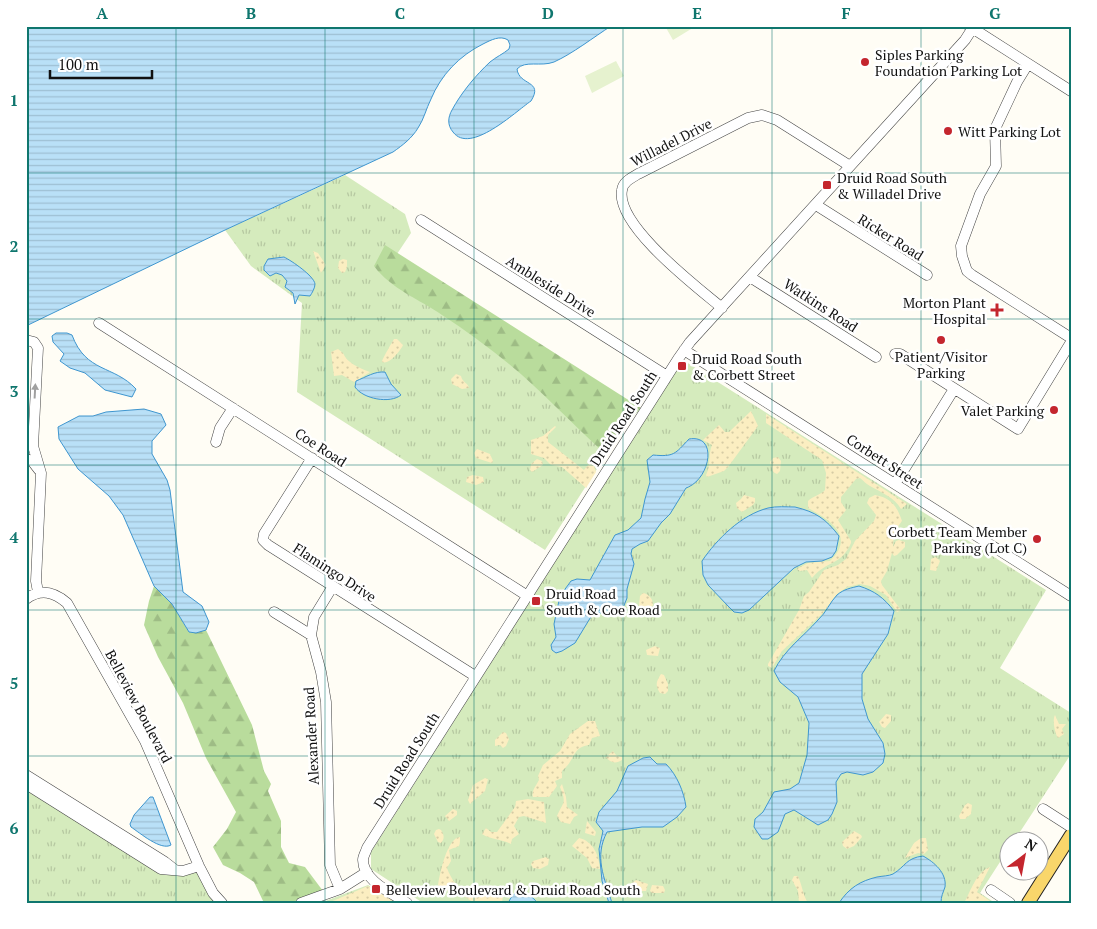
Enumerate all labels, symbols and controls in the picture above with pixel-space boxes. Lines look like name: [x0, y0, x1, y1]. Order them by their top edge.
text: A: [96, 2, 108, 24]
text: B: [246, 2, 256, 24]
text: C: [395, 2, 405, 24]
text: D: [542, 2, 554, 24]
text: E: [692, 2, 702, 24]
text: F: [841, 2, 851, 24]
text: G: [989, 2, 1001, 24]
place label: Siples Parking Foundation Parking Lot: [875, 45, 1023, 80]
scale bar: [50, 48, 152, 80]
text: 100 m: [58, 54, 99, 74]
marker: Siples Parking Foundation Parking Lot: [859, 56, 871, 68]
text: 1: [9, 89, 19, 111]
street label: Willadel Drive: [627, 113, 715, 171]
place label: Witt Parking Lot: [958, 122, 1062, 141]
marker: Witt Parking Lot: [942, 125, 954, 137]
place label: Druid Road South & Willadel Drive: [837, 168, 947, 203]
marker: Druid Road South & Willadel Drive: [821, 179, 833, 191]
street label: Ricker Road: [855, 209, 928, 265]
text: 2: [9, 235, 19, 257]
street label: Ambleside Drive: [503, 251, 599, 321]
street label: Watkins Road: [780, 274, 862, 336]
place label: Morton Plant Hospital: [903, 293, 987, 328]
marker: Morton Plant Hospital: [990, 303, 1004, 317]
marker: Patient/Visitor Parking: [935, 334, 947, 346]
place label: Patient/Visitor Parking: [895, 347, 988, 382]
place label: Druid Road South & Corbett Street: [692, 349, 802, 384]
marker: Druid Road South & Corbett Street: [676, 360, 688, 372]
street label: Druid Road South: [585, 367, 661, 469]
text: 3: [9, 380, 19, 402]
one-way arrow: [32, 382, 40, 398]
place label: Valet Parking: [961, 401, 1045, 420]
marker: Valet Parking: [1048, 404, 1060, 416]
street label: Coe Road: [291, 423, 351, 471]
street label: Corbett Street: [843, 429, 928, 493]
place label: Corbett Team Member Parking (Lot C): [888, 522, 1028, 557]
text: 4: [9, 526, 19, 548]
marker: Corbett Team Member Parking (Lot C): [1031, 533, 1043, 545]
street label: Flamingo Drive: [290, 538, 380, 606]
place label: Druid Road South & Coe Road: [546, 584, 660, 619]
marker: Druid Road South & Coe Road: [530, 595, 542, 607]
street label: Belleview Boulevard: [101, 646, 177, 766]
text: 5: [9, 672, 19, 694]
street label: Alexander Road: [299, 686, 323, 785]
street label: Druid Road South: [369, 708, 443, 812]
text: 6: [9, 817, 19, 839]
north arrow: [1000, 832, 1050, 882]
text: N: [1022, 834, 1041, 856]
place label: Belleview Boulevard & Druid Road South: [386, 880, 641, 899]
marker: Belleview Boulevard & Druid Road South: [370, 883, 382, 895]

